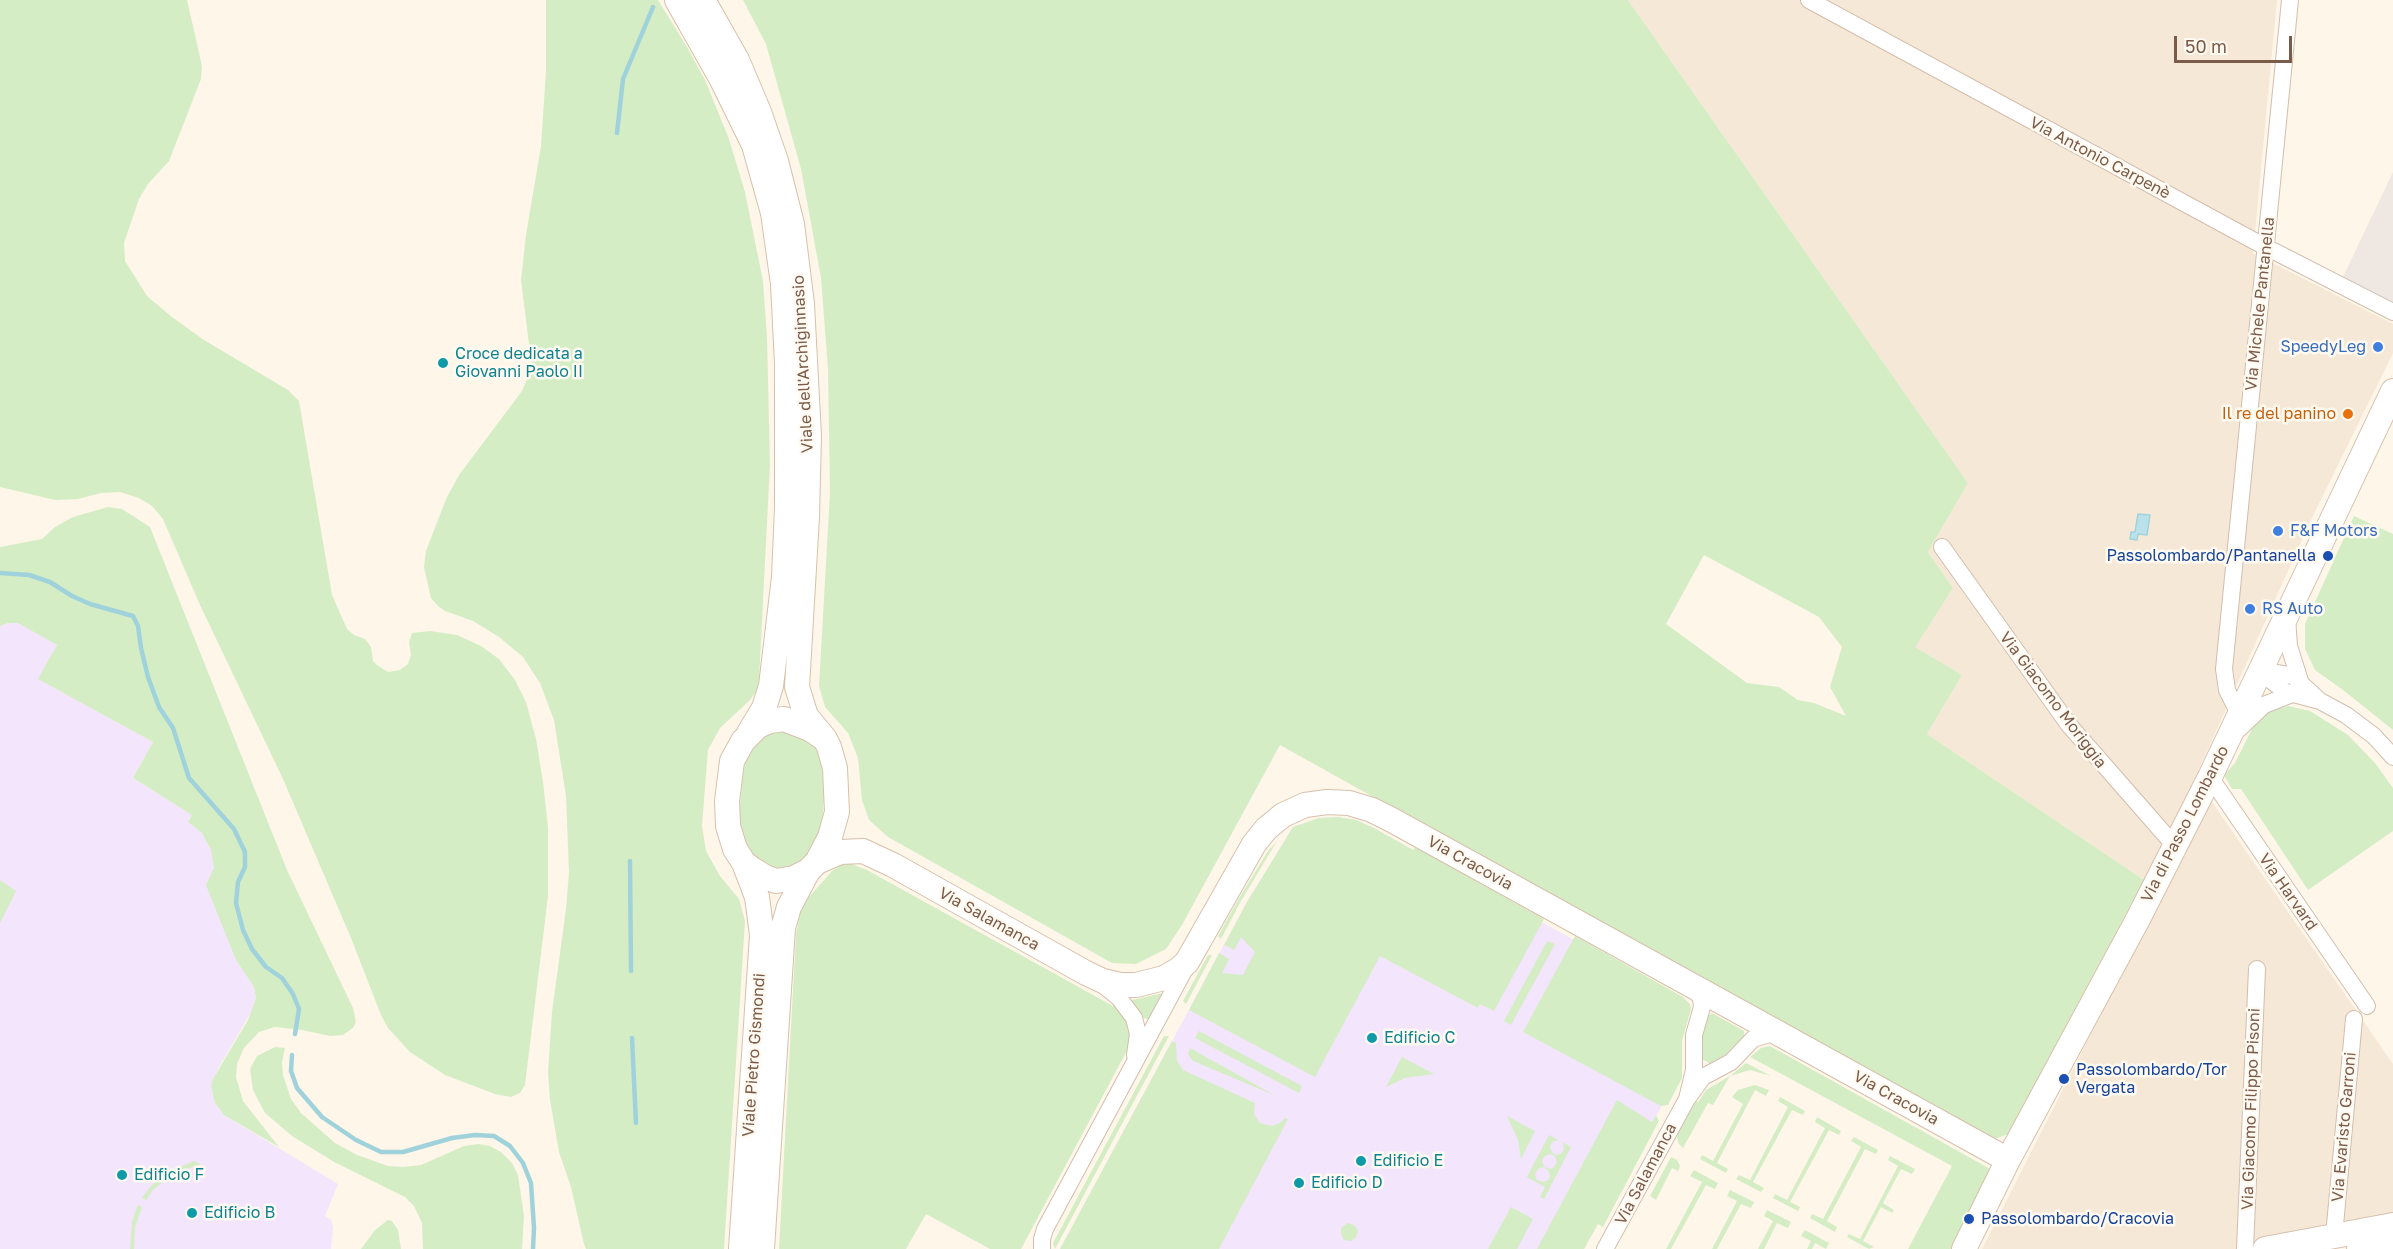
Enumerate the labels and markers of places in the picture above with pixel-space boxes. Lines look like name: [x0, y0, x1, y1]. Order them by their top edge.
place label: SpeedyLeg: [2280, 337, 2366, 357]
marker: SpeedyLeg: [2371, 340, 2385, 354]
place label: Croce dedicata a Giovanni Paolo II: [455, 344, 583, 382]
marker: Croce dedicata a Giovanni Paolo II: [436, 356, 450, 370]
place label: Il re del panino: [2222, 404, 2336, 424]
marker: Il re del panino: [2341, 407, 2355, 421]
place label: F&F Motors: [2290, 521, 2378, 541]
marker: F&F Motors: [2271, 524, 2285, 538]
place label: Passolombardo/Pantanella: [2106, 546, 2316, 566]
marker: Passolombardo/Pantanella: [2321, 549, 2335, 563]
place label: RS Auto: [2262, 599, 2323, 619]
marker: RS Auto: [2243, 602, 2257, 616]
place label: Edificio C: [1384, 1028, 1455, 1048]
marker: Edificio C: [1365, 1031, 1379, 1045]
place label: Passolombardo/Tor Vergata: [2076, 1060, 2227, 1098]
marker: Passolombardo/Tor Vergata: [2057, 1072, 2071, 1086]
place label: Edificio E: [1373, 1151, 1443, 1171]
marker: Edificio E: [1354, 1154, 1368, 1168]
place label: Edificio F: [134, 1165, 204, 1185]
marker: Edificio F: [115, 1168, 129, 1182]
place label: Edificio D: [1311, 1173, 1383, 1193]
marker: Edificio D: [1292, 1176, 1306, 1190]
place label: Edificio B: [204, 1203, 275, 1223]
marker: Edificio B: [185, 1206, 199, 1220]
place label: Passolombardo/Cracovia: [1981, 1209, 2174, 1229]
marker: Passolombardo/Cracovia: [1962, 1212, 1976, 1226]

